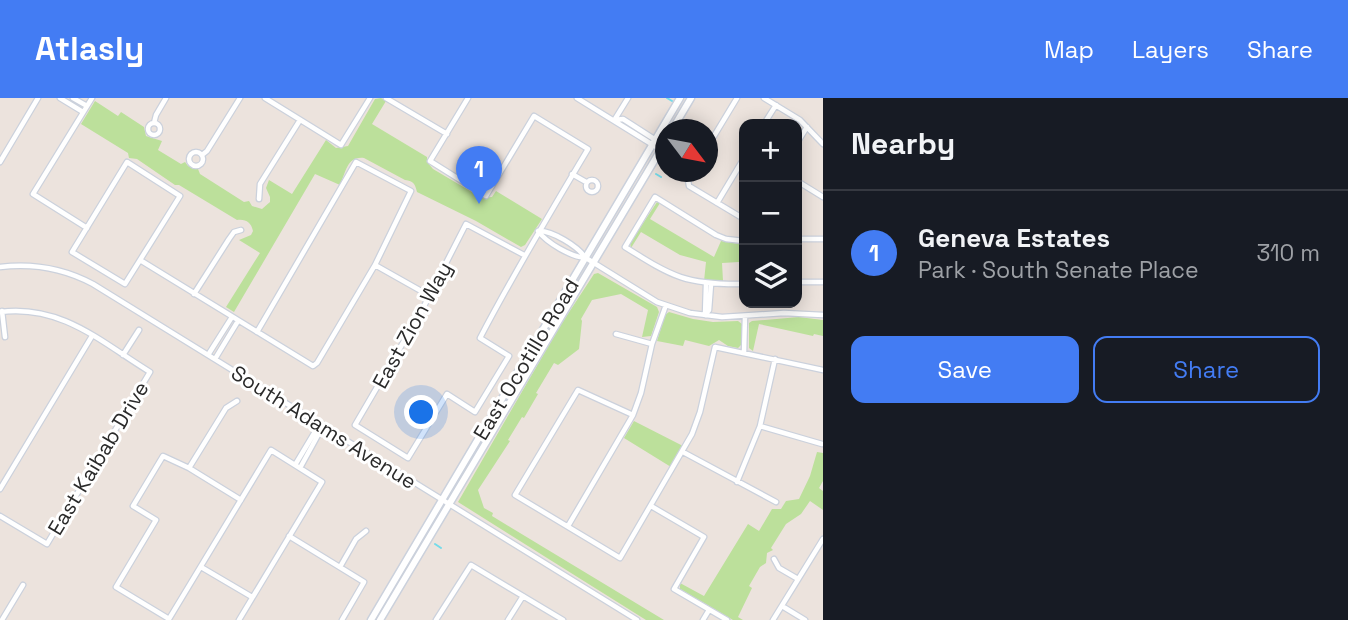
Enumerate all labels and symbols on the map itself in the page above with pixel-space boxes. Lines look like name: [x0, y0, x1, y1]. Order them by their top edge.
north arrow: [655, 119, 718, 182]
pin: 1: [456, 146, 502, 204]
street label: East Zion Way: [366, 257, 458, 393]
street label: East Ocotillo Road: [467, 273, 585, 445]
street label: South Adams Avenue: [226, 359, 422, 495]
street label: East Kaibab Drive: [41, 376, 155, 540]
your location: [404, 395, 438, 429]

